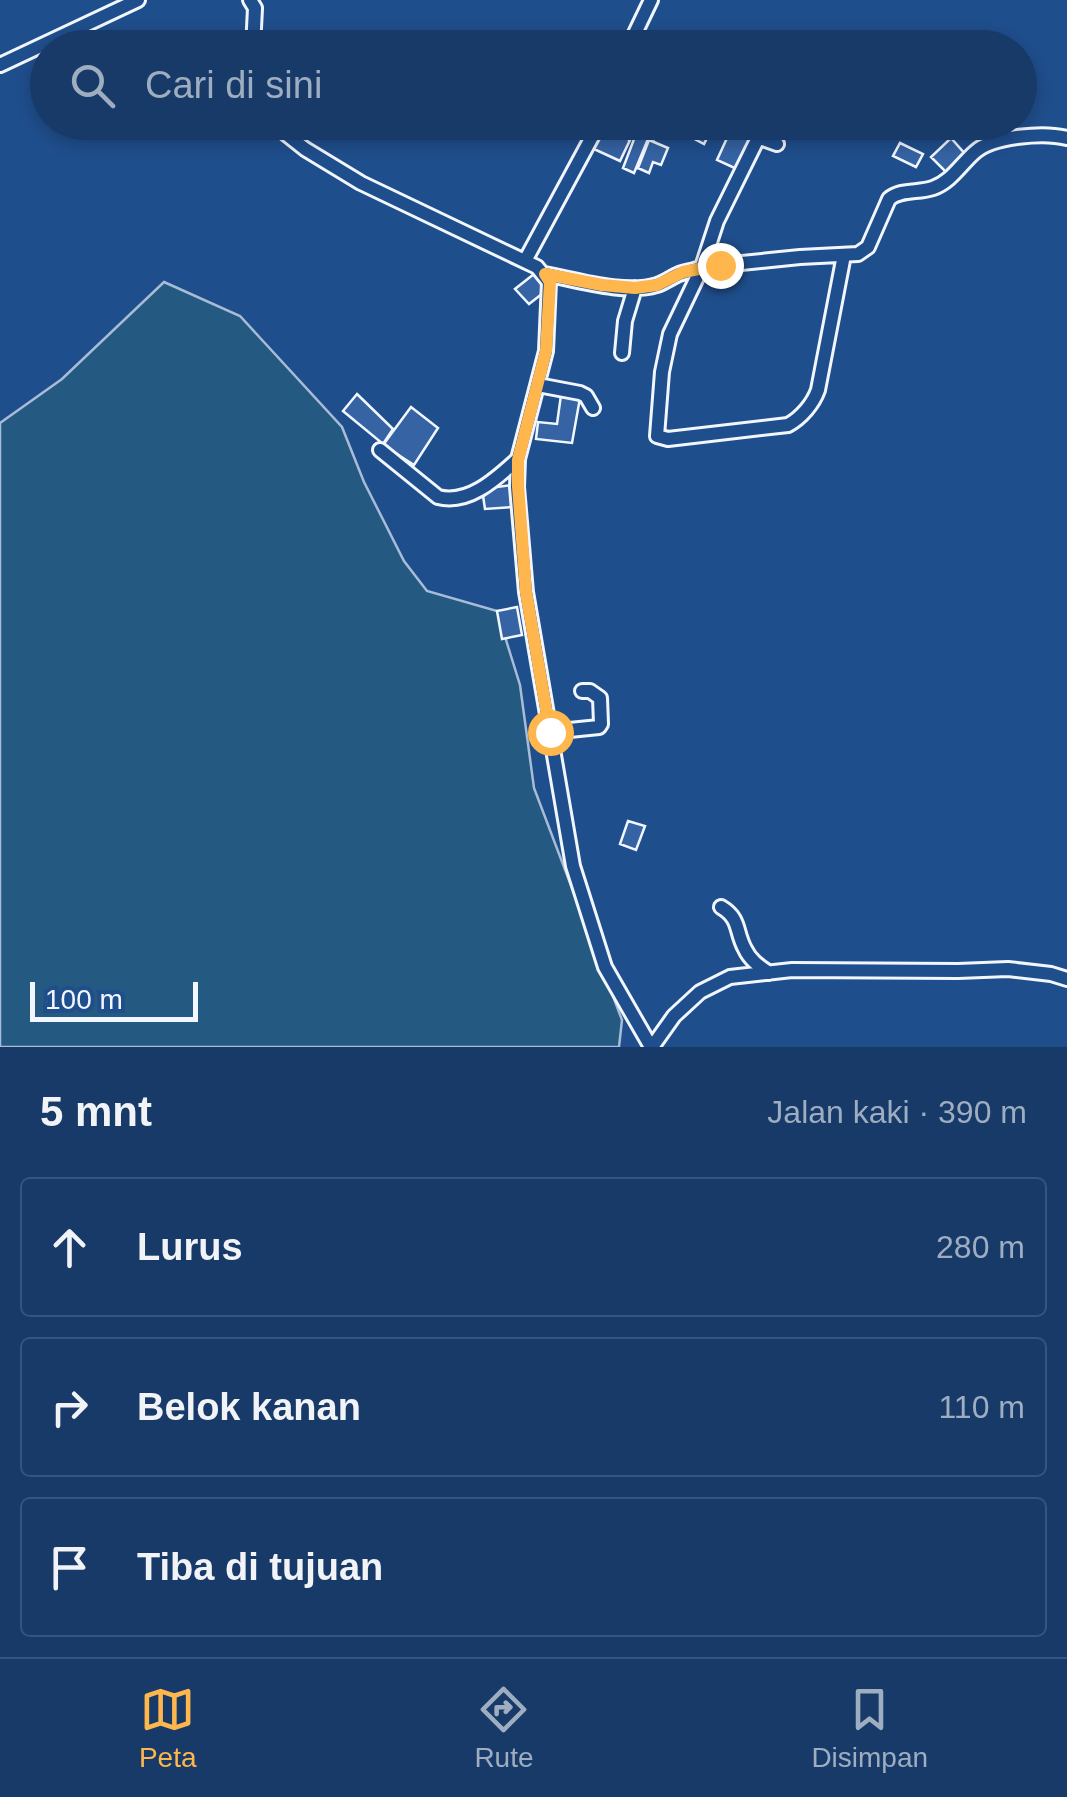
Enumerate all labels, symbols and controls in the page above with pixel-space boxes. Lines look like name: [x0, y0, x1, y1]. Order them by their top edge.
search box: [30, 30, 1037, 140]
icon: search: [65, 58, 120, 113]
text: Cari di sini: [145, 64, 322, 106]
route end: [698, 243, 744, 289]
route start: [528, 710, 574, 756]
scale bar: [30, 977, 198, 1021]
text: 100 m: [45, 984, 123, 1015]
text: 5 mnt: [40, 1088, 152, 1135]
text: Jalan kaki · 390 m: [767, 1094, 1027, 1130]
icon: ahead: [42, 1220, 97, 1275]
text: Lurus: [137, 1226, 243, 1268]
text: 280 m: [936, 1229, 1025, 1265]
icon: right: [42, 1380, 97, 1435]
text: Belok kanan: [137, 1386, 361, 1428]
text: 110 m: [938, 1389, 1025, 1425]
icon: arrive: [42, 1540, 97, 1595]
text: Tiba di tujuan: [137, 1546, 383, 1588]
tab: Peta: [139, 1682, 197, 1774]
tab: Rute: [474, 1682, 534, 1774]
tab: Disimpan: [811, 1682, 928, 1774]

